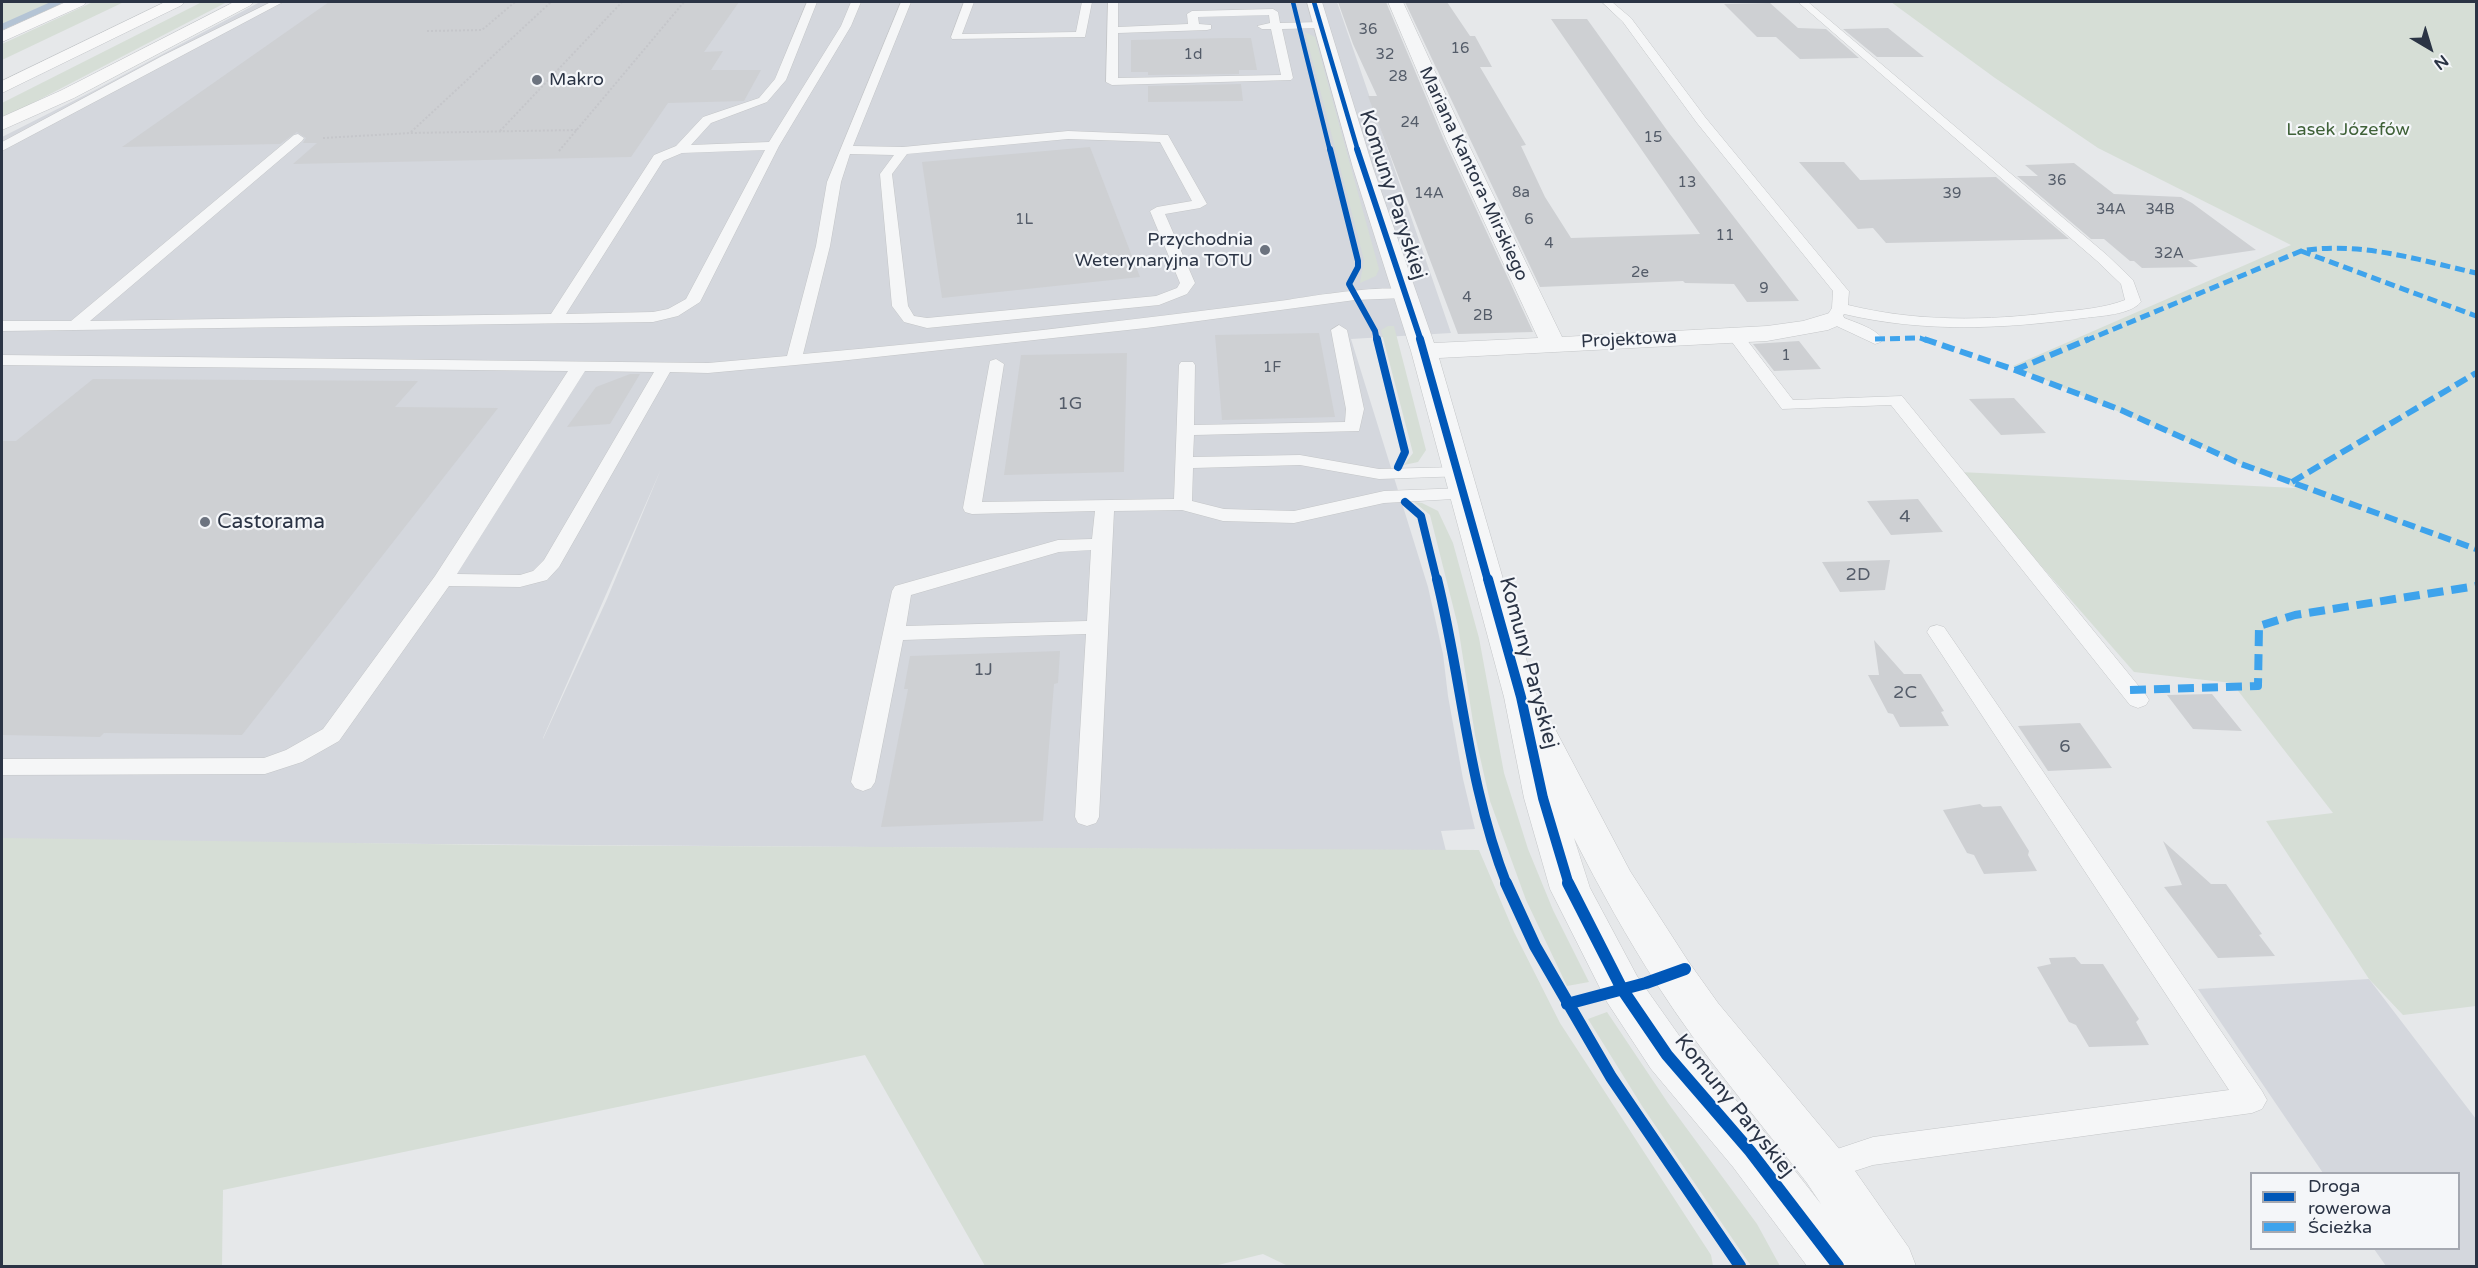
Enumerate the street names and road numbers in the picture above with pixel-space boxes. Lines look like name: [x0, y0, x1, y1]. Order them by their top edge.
street label: Mariana Kantora-Mirskiego: [1414, 64, 1532, 284]
street label: Komuny Paryskiej: [1353, 107, 1431, 283]
street label: Projektowa: [1581, 327, 1677, 353]
street label: Komuny Paryskiej: [1493, 574, 1563, 752]
street label: Komuny Paryskiej: [1669, 1029, 1799, 1183]

